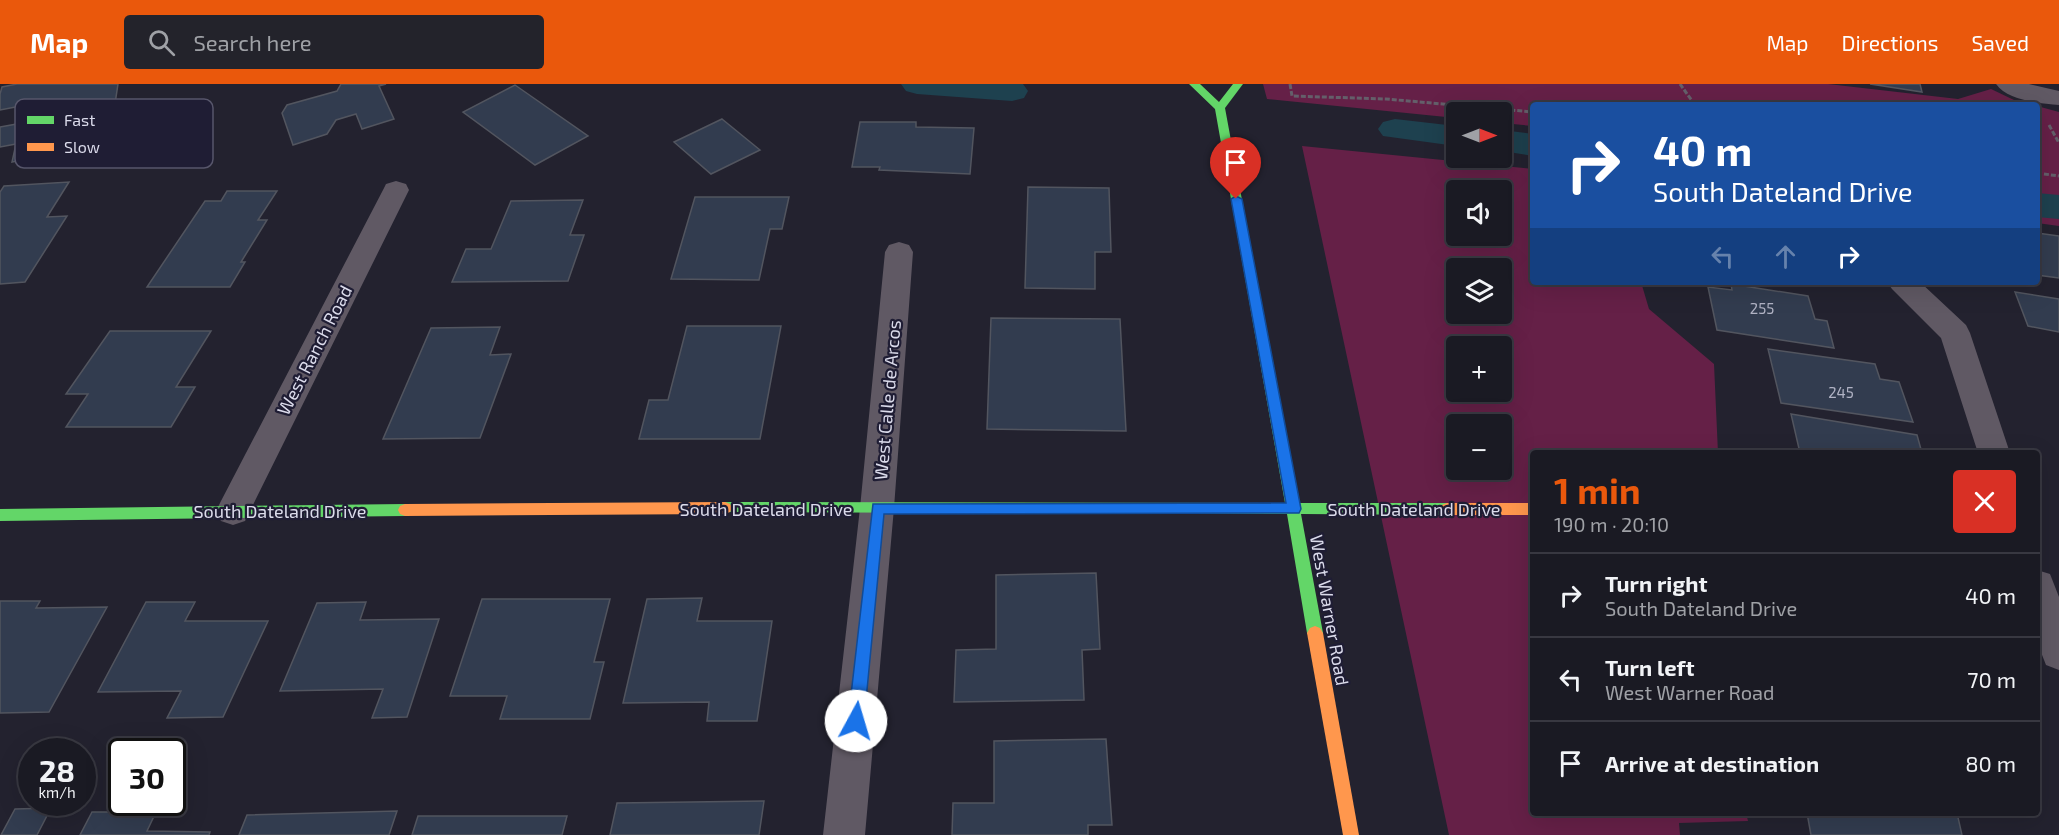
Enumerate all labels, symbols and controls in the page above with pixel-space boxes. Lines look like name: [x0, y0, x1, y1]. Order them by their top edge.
search box: [124, 15, 544, 69]
text: Map: [30, 25, 88, 59]
icon: search: [145, 26, 178, 59]
text: Search here: [193, 29, 312, 55]
text: Map: [1766, 30, 1809, 55]
text: Directions: [1842, 30, 1938, 55]
text: Saved: [1971, 30, 2029, 55]
legend: [15, 99, 213, 168]
north arrow: [1446, 102, 1512, 168]
map controls: [1446, 102, 1512, 480]
text: Fast: [64, 110, 95, 129]
text: 40 m: [1653, 124, 1752, 174]
icon: right: [1554, 126, 1632, 204]
text: Slow: [64, 137, 100, 156]
pin: [1210, 137, 1261, 199]
icon: arrive: [1219, 146, 1252, 179]
text: South Dateland Drive: [1653, 175, 1913, 207]
button: sound: [1446, 180, 1512, 246]
icon: left: [1706, 240, 1739, 273]
icon: ahead: [1769, 240, 1802, 273]
icon: right: [1832, 240, 1865, 273]
button: layers: [1446, 258, 1512, 324]
street label: West Ranch Road: [272, 281, 356, 419]
house number: 255: [1750, 299, 1774, 317]
street label: West Calle de Arcos: [869, 319, 905, 481]
button: +: [1446, 336, 1512, 402]
house number: 245: [1828, 383, 1854, 401]
button: −: [1446, 414, 1512, 480]
text: 1 min: [1554, 468, 1641, 511]
button: close: [1953, 470, 2016, 533]
street label: South Dateland Drive: [679, 498, 853, 520]
street label: South Dateland Drive: [1327, 498, 1501, 520]
street label: South Dateland Drive: [193, 500, 367, 522]
text: 190 m · 20:10: [1554, 512, 1669, 536]
street label: West Warner Road: [1306, 533, 1354, 687]
text: Turn right: [1605, 570, 1707, 596]
icon: right: [1554, 579, 1587, 612]
text: 40 m: [1965, 582, 2016, 608]
text: South Dateland Drive: [1605, 596, 1797, 620]
text: Turn left: [1605, 654, 1694, 680]
icon: left: [1554, 663, 1587, 696]
text: 70 m: [1967, 666, 2016, 692]
text: West Warner Road: [1605, 680, 1775, 704]
position arrow: [824, 689, 888, 753]
speed limit sign: 30: [108, 738, 186, 816]
icon: arrive: [1554, 747, 1587, 780]
text: Arrive at destination: [1605, 750, 1819, 776]
text: 80 m: [1965, 750, 2016, 776]
text: 28: [39, 752, 75, 788]
text: km/h: [38, 783, 76, 801]

